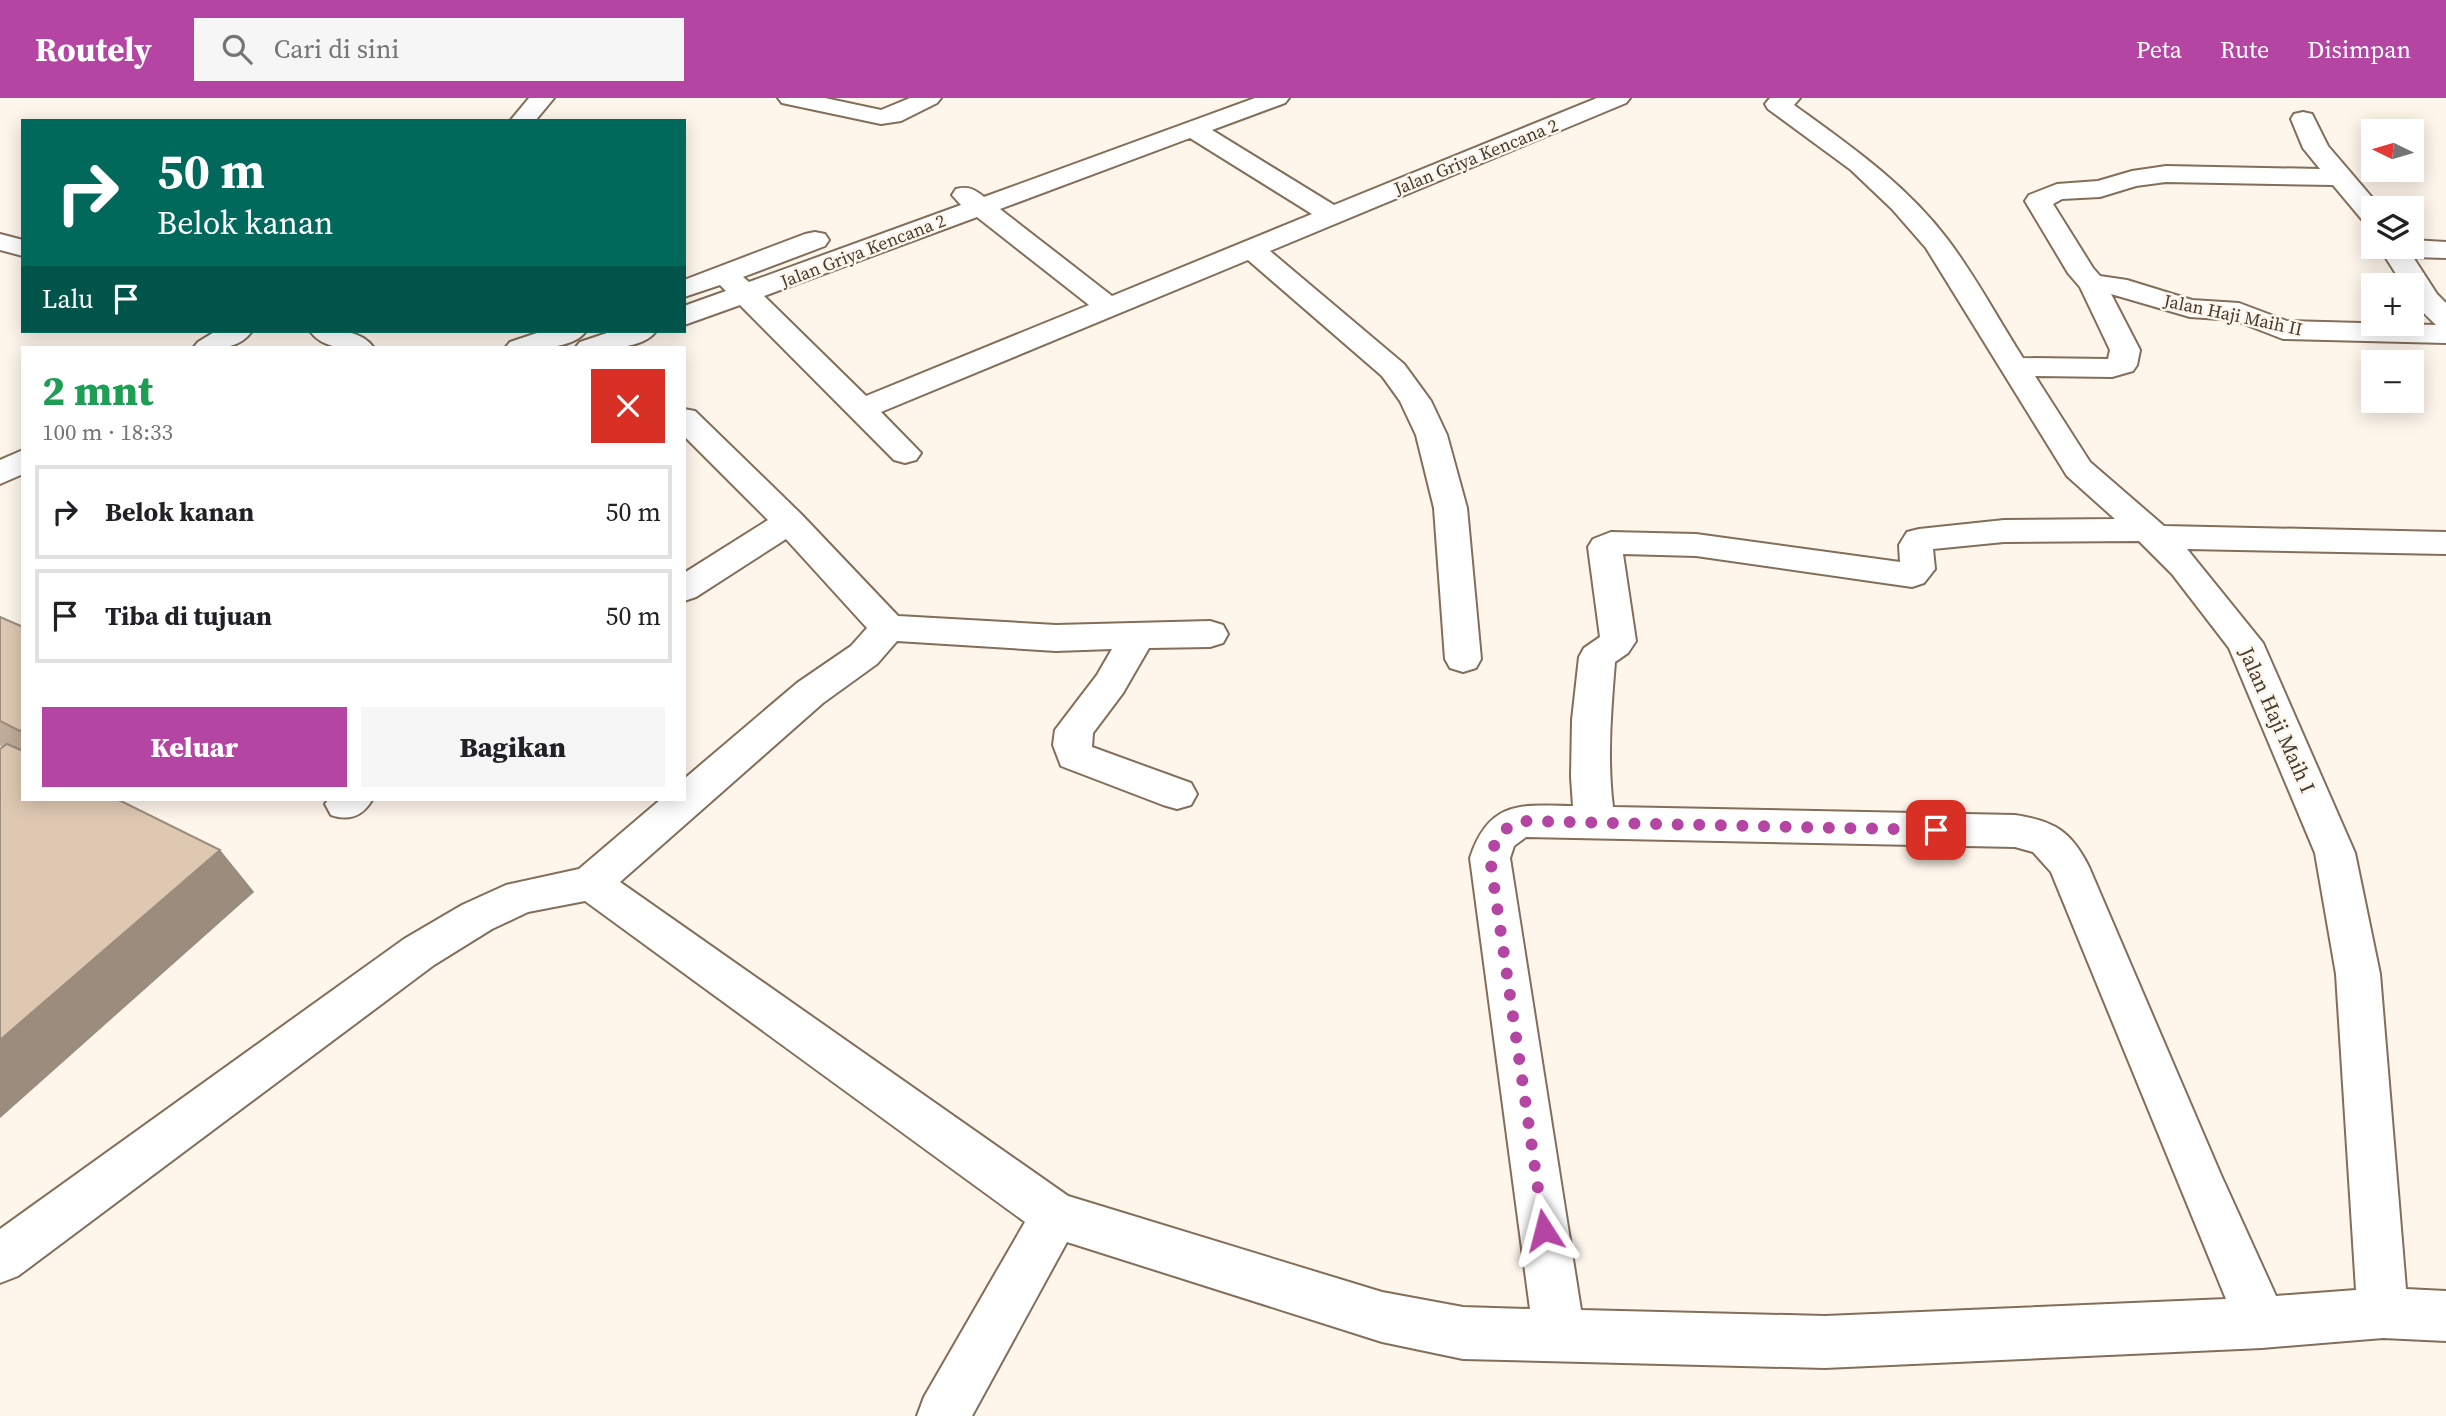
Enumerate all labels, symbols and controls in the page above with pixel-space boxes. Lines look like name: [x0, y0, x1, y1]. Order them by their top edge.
search box: [194, 18, 684, 81]
text: Routely: [35, 27, 152, 72]
icon: search: [218, 30, 256, 68]
text: Cari di sini: [274, 31, 399, 67]
text: Peta: [2136, 33, 2182, 66]
text: Rute: [2220, 33, 2269, 66]
text: Disimpan: [2307, 33, 2411, 66]
street label: Jalan Griya Kencana 2: [1389, 112, 1562, 201]
north arrow: [2361, 119, 2424, 182]
map controls: [2361, 119, 2424, 413]
text: 50 m: [157, 137, 265, 204]
icon: right: [42, 147, 133, 238]
button: layers: [2361, 196, 2424, 259]
text: Belok kanan: [157, 201, 333, 245]
street label: Jalan Griya Kencana 2: [776, 208, 949, 294]
button: +: [2361, 273, 2424, 336]
icon: arrive: [107, 280, 145, 318]
text: Lalu: [42, 281, 93, 317]
street label: Jalan Haji Maih II: [2161, 287, 2305, 341]
button: −: [2361, 350, 2424, 413]
text: 2 mnt: [42, 361, 153, 419]
button: close: [591, 369, 665, 443]
text: 100 m · 18:33: [42, 416, 173, 448]
icon: right: [46, 493, 84, 531]
text: Belok kanan: [105, 494, 254, 530]
text: 50 m: [606, 494, 661, 530]
icon: arrive: [46, 597, 84, 635]
text: Tiba di tujuan: [105, 598, 272, 634]
text: 50 m: [606, 598, 661, 634]
street label: Jalan Haji Maih I: [2232, 641, 2323, 797]
button: Keluar: [42, 707, 347, 787]
button: Bagikan: [361, 707, 665, 787]
pin: [1906, 800, 1966, 860]
icon: arrive: [1917, 811, 1955, 849]
position arrow: [1507, 1193, 1581, 1267]

